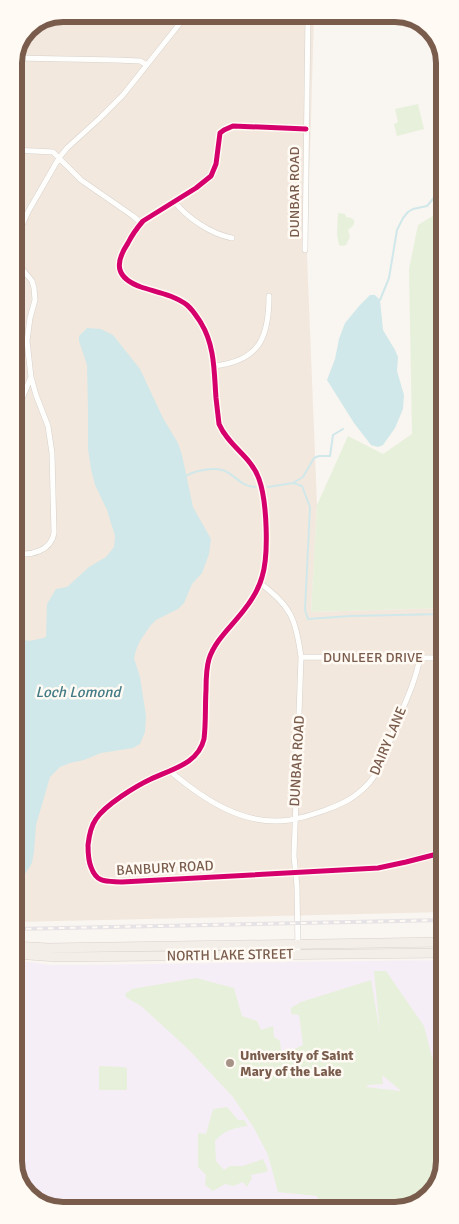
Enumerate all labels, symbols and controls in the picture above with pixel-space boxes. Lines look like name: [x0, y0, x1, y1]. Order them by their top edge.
street label: DUNBAR ROAD: [286, 146, 303, 238]
street label: DUNLEER DRIVE: [323, 649, 423, 666]
water label: Loch Lomond: [36, 683, 123, 701]
street label: DAIRY LANE: [366, 704, 410, 778]
street label: DUNBAR ROAD: [286, 715, 308, 807]
street label: BANBURY ROAD: [116, 857, 214, 879]
street label: NORTH LAKE STREET: [166, 945, 294, 965]
place label: University of Saint Mary of the Lake: [240, 1047, 354, 1080]
marker: University of Saint Mary of the Lake: [224, 1057, 236, 1069]

